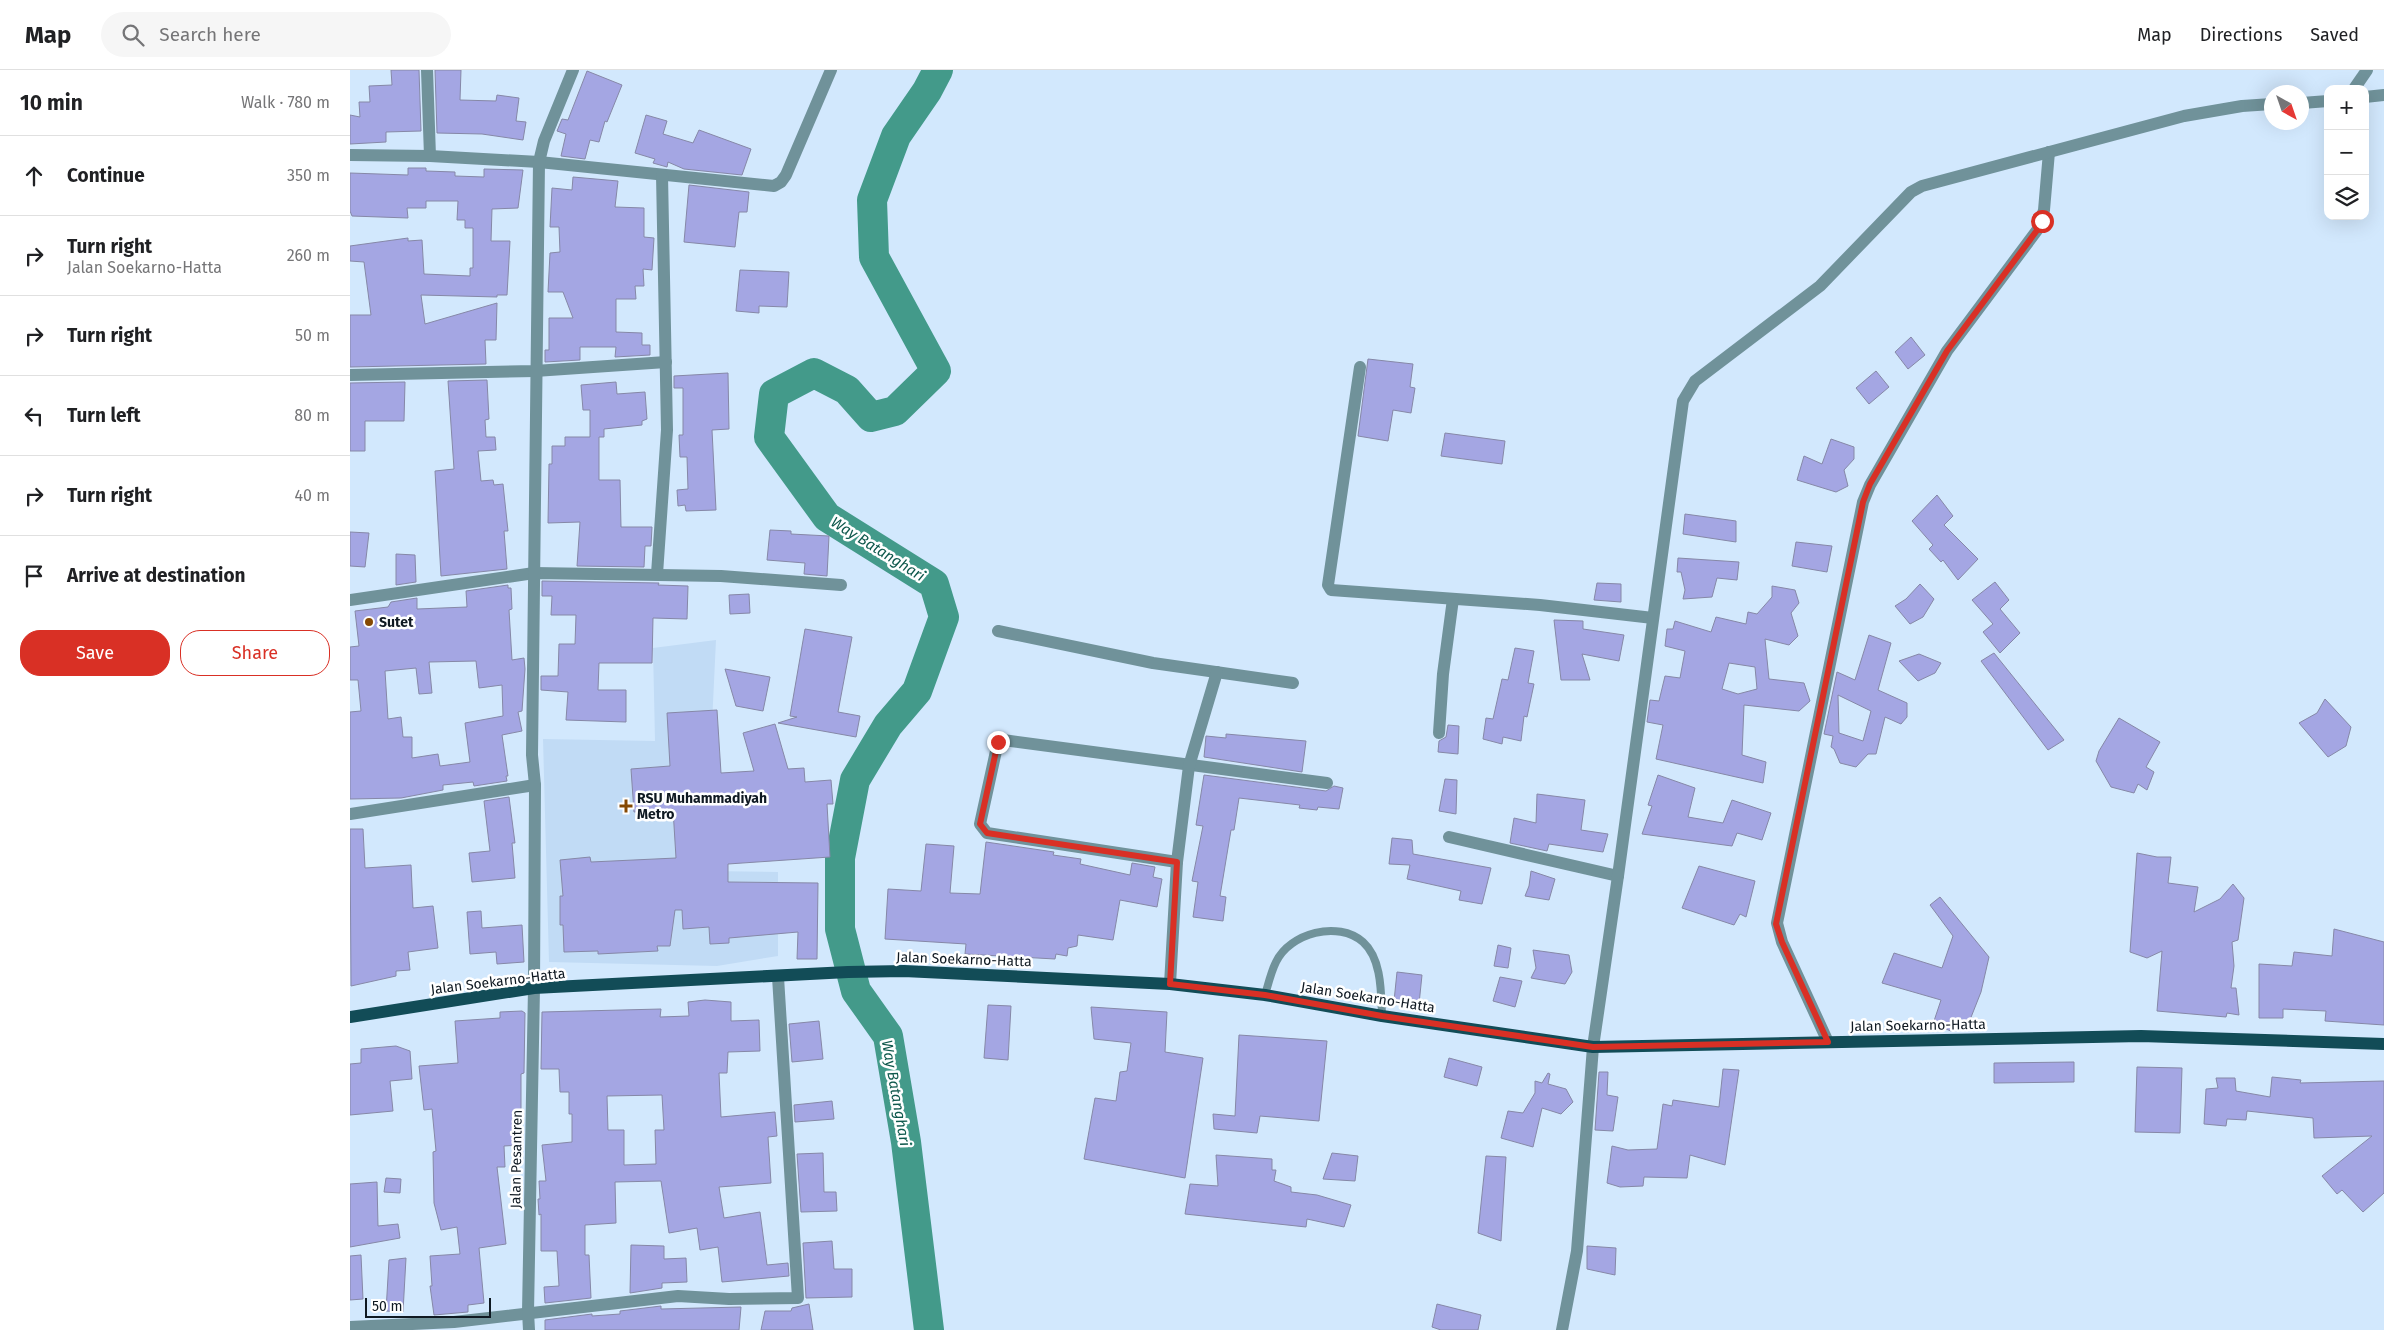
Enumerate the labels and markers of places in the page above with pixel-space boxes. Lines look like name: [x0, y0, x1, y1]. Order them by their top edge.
place label: Sutet: [379, 614, 414, 631]
marker: Sutet: [363, 616, 375, 628]
place label: RSU Muhammadiyah Metro: [637, 790, 767, 823]
marker: RSU Muhammadiyah Metro: [619, 799, 633, 813]

